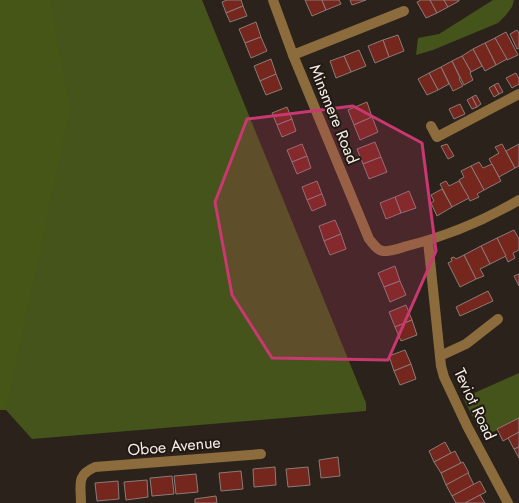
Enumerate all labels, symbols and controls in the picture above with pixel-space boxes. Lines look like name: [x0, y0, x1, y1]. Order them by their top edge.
street label: Minsmere Road: [304, 61, 364, 167]
street label: Teviot Road: [448, 364, 502, 444]
street label: Oboe Avenue: [126, 430, 222, 462]

